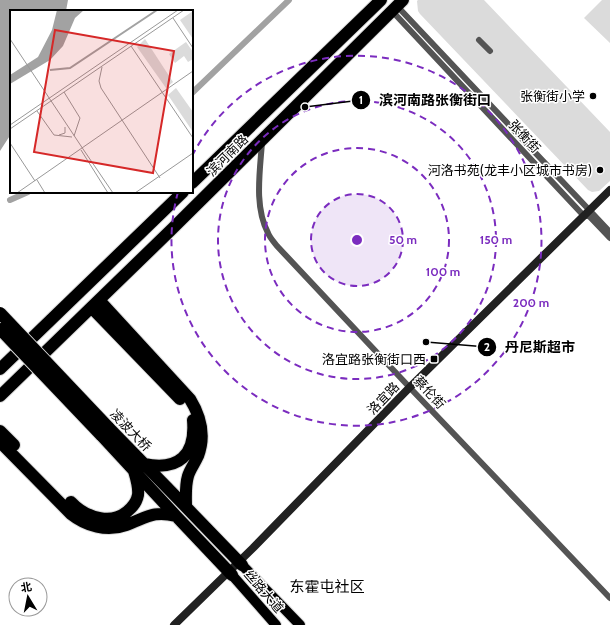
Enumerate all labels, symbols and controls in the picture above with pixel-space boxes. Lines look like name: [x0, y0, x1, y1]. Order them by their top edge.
inset map: [10, 10, 193, 193]
callout: 滨河南路张衡街口: [351, 87, 499, 113]
place label: 张衡街小学: [520, 88, 585, 104]
text: 滨河南路张衡街口: [379, 91, 491, 109]
marker: 张衡街小学: [588, 91, 598, 101]
text: 1: [359, 92, 363, 107]
street label: 张衡街: [506, 116, 544, 156]
street label: 滨河南路: [203, 131, 251, 179]
place label: 河洛书苑(龙丰小区城市书房): [428, 162, 592, 178]
marker: 河洛书苑(龙丰小区城市书房): [595, 165, 605, 175]
text: 50 m: [389, 232, 417, 247]
text: 150 m: [480, 232, 512, 247]
centre of rings: [350, 233, 364, 247]
text: 100 m: [426, 264, 460, 279]
text: 200 m: [513, 295, 549, 310]
callout: 丹尼斯超市: [477, 334, 583, 360]
text: 丹尼斯超市: [505, 338, 575, 356]
text: 2: [484, 339, 490, 354]
place label: 洛宜路张衡街口西: [322, 351, 426, 367]
marker: 洛宜路张衡街口西: [429, 354, 439, 364]
street label: 蔡伦街: [411, 372, 449, 412]
street label: 洛宜路: [364, 378, 402, 418]
street label: 凌波大桥: [107, 406, 155, 454]
street label: 丝路大道: [241, 566, 287, 616]
north arrow: [8, 577, 48, 617]
district label: 东霍屯社区: [289, 578, 365, 596]
text: 北: [20, 579, 33, 595]

